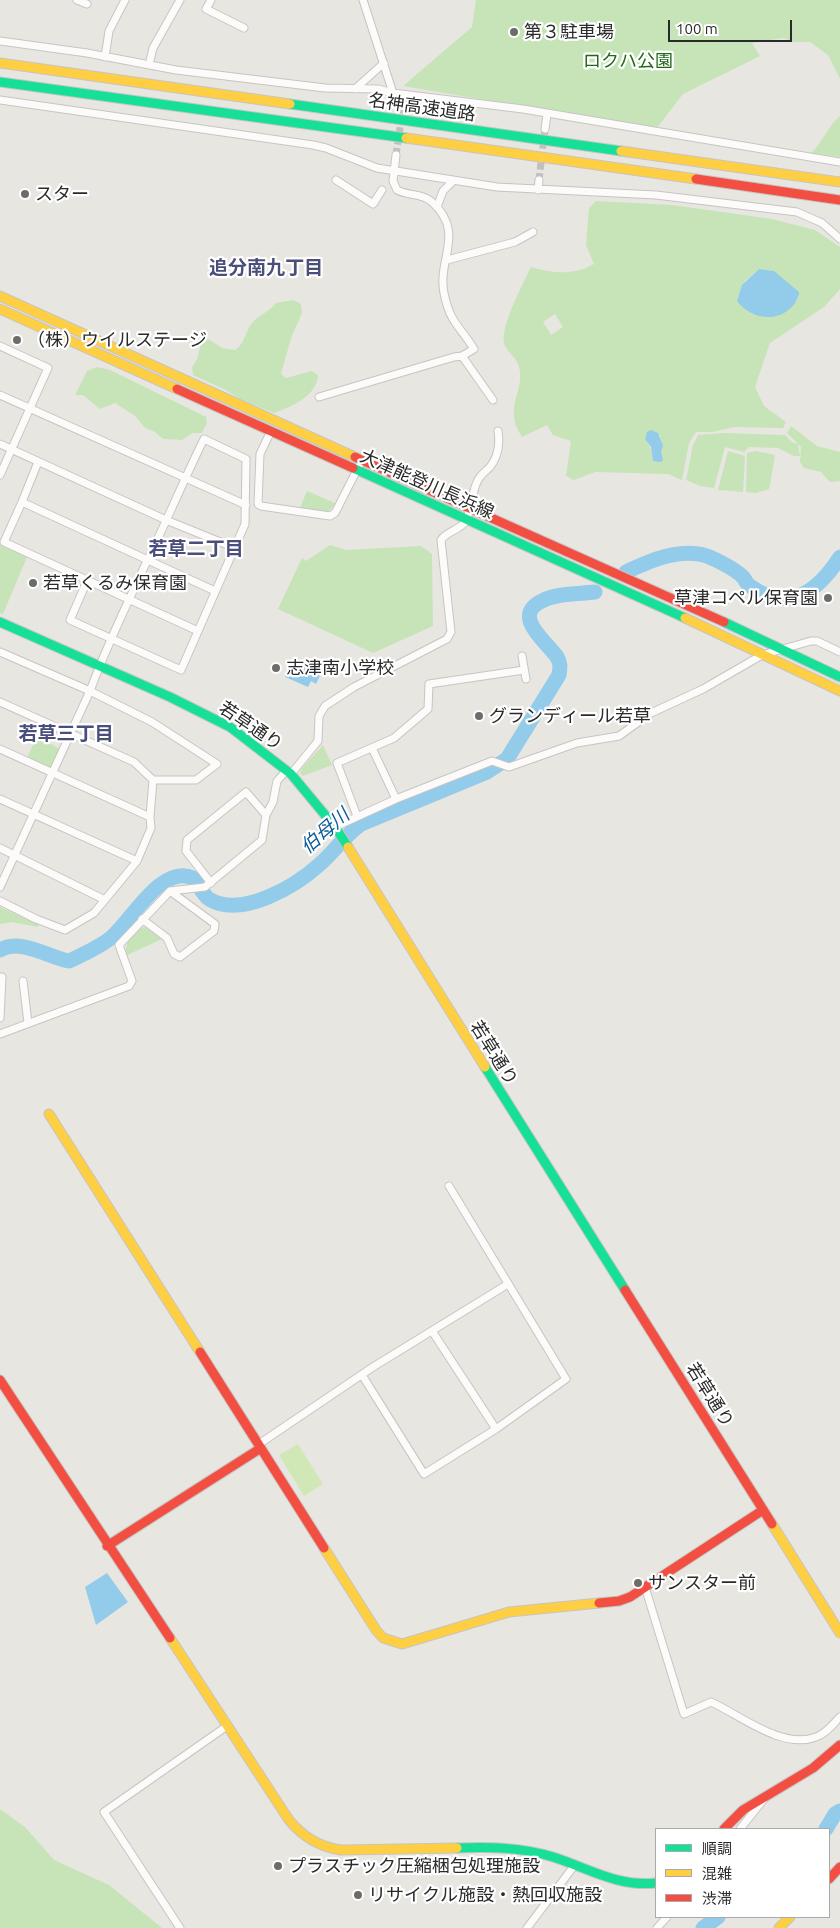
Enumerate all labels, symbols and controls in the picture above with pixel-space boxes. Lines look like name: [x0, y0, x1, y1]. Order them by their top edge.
scale bar: [670, 10, 794, 42]
text: 100 m: [676, 20, 718, 37]
place label: 第３駐車場: [524, 21, 614, 43]
marker: 第３駐車場: [508, 26, 520, 38]
park label: ロクハ公園: [583, 50, 673, 72]
street label: 名神高速道路: [367, 89, 477, 125]
place label: スター: [35, 183, 89, 205]
marker: スター: [19, 188, 31, 200]
district label: 追分南九丁目: [209, 257, 323, 279]
place label: （株）ウイルステージ: [27, 329, 207, 351]
marker: （株）ウイルステージ: [11, 334, 23, 346]
street label: 大津能登川長浜線: [357, 445, 497, 523]
district label: 若草二丁目: [149, 538, 243, 560]
place label: 若草くるみ保育園: [43, 572, 187, 594]
marker: 若草くるみ保育園: [27, 577, 39, 589]
place label: 草津コペル保育園: [674, 587, 818, 609]
marker: 草津コペル保育園: [822, 592, 834, 604]
place label: 志津南小学校: [286, 657, 394, 679]
marker: 志津南小学校: [270, 662, 282, 674]
street label: 若草通り: [215, 697, 287, 755]
place label: グランディール若草: [489, 705, 651, 727]
marker: グランディール若草: [473, 710, 485, 722]
district label: 若草三丁目: [19, 723, 113, 745]
water label: 伯母川: [296, 804, 354, 858]
street label: 若草通り: [466, 1017, 522, 1089]
street label: 若草通り: [682, 1359, 738, 1431]
place label: サンスター前: [648, 1572, 756, 1594]
marker: サンスター前: [632, 1577, 644, 1589]
legend: [655, 1828, 830, 1918]
text: 順調: [702, 1840, 732, 1857]
place label: プラスチック圧縮梱包処理施設: [288, 1855, 540, 1877]
marker: プラスチック圧縮梱包処理施設: [272, 1860, 284, 1872]
text: 混雑: [702, 1865, 732, 1882]
place label: リサイクル施設・熱回収施設: [368, 1884, 602, 1906]
marker: リサイクル施設・熱回収施設: [352, 1889, 364, 1901]
text: 渋滞: [702, 1890, 732, 1907]

